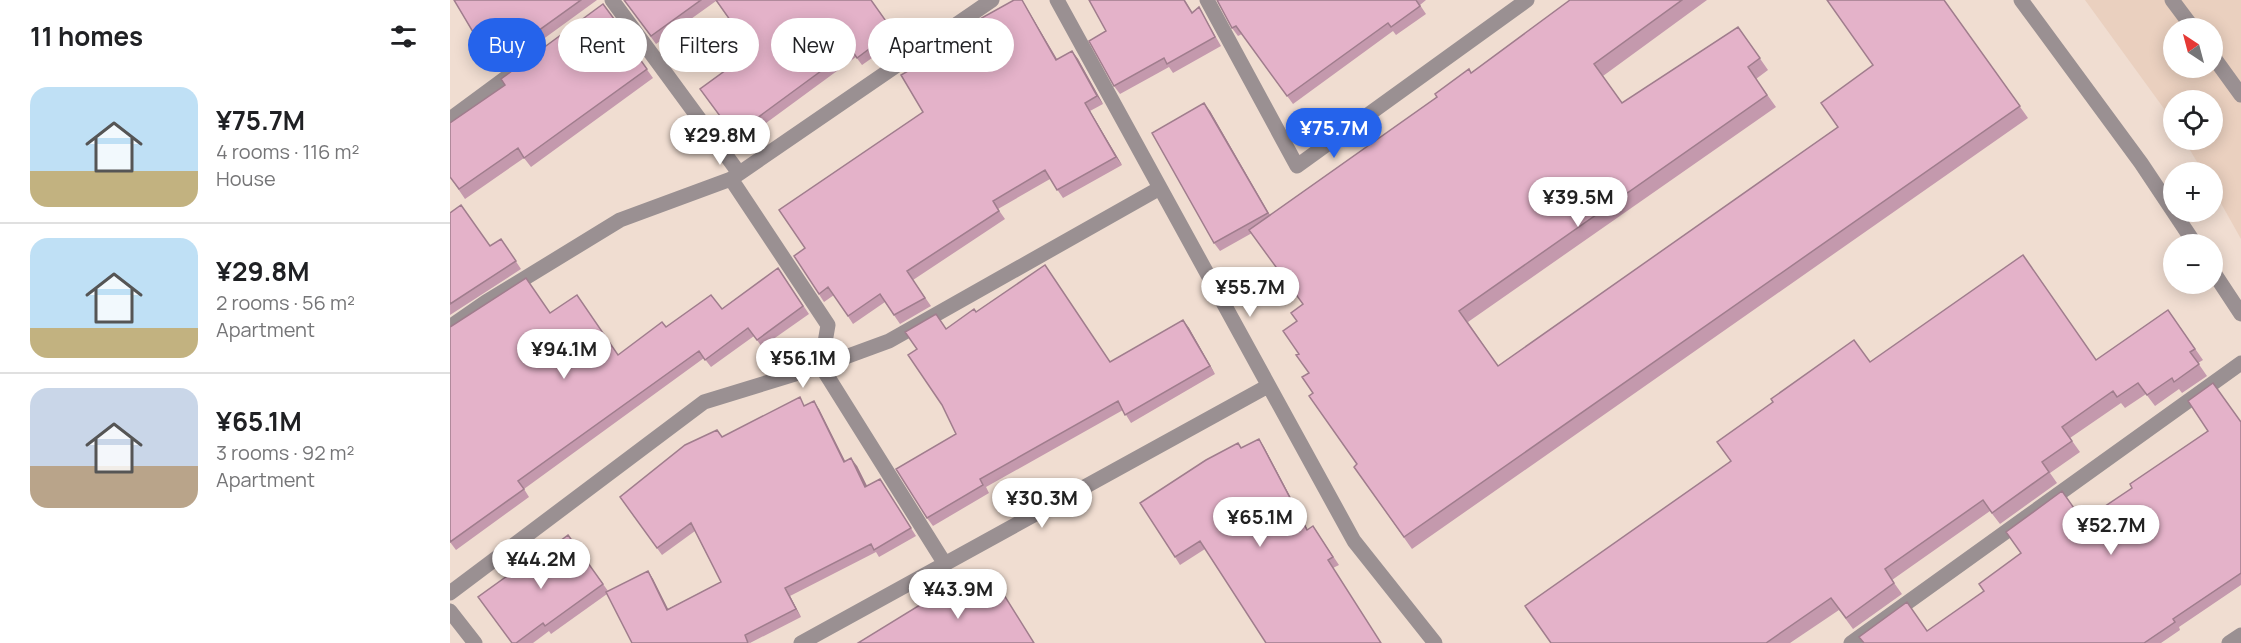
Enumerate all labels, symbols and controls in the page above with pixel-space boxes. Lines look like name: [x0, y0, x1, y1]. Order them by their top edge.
text: 11 homes: [30, 18, 143, 54]
chip: Buy: [468, 18, 546, 72]
chip: Rent: [558, 18, 647, 72]
chip: Filters: [659, 18, 759, 72]
chip: New: [771, 18, 856, 72]
chip: Apartment: [868, 18, 1014, 72]
north arrow: [2163, 18, 2223, 78]
map controls: [2163, 18, 2223, 294]
icon: filters: [387, 20, 420, 53]
button: locate: [2163, 90, 2223, 150]
text: ¥75.7M: [216, 102, 305, 138]
pin: ¥75.7M: [1285, 108, 1383, 159]
icon: home: [78, 111, 150, 183]
text: ¥75.7M: [1300, 114, 1368, 141]
pin: ¥29.8M: [671, 115, 769, 166]
text: ¥29.8M: [684, 121, 756, 148]
text: 4 rooms · 116 m²: [216, 138, 359, 165]
button: +: [2163, 162, 2223, 222]
text: House: [216, 165, 276, 192]
pin: ¥39.5M: [1529, 177, 1627, 228]
text: ¥39.5M: [1542, 183, 1614, 210]
button: −: [2163, 234, 2223, 294]
text: ¥29.8M: [216, 253, 309, 289]
icon: home: [78, 262, 150, 334]
pin: ¥55.7M: [1201, 267, 1299, 318]
text: ¥55.7M: [1215, 273, 1285, 300]
text: 2 rooms · 56 m²: [216, 289, 355, 316]
text: Apartment: [216, 316, 315, 343]
pin: ¥94.1M: [515, 329, 613, 380]
text: ¥94.1M: [531, 335, 597, 362]
pin: ¥56.1M: [754, 338, 852, 389]
text: ¥56.1M: [770, 344, 836, 371]
text: ¥65.1M: [216, 403, 302, 439]
icon: home: [78, 412, 150, 484]
text: 3 rooms · 92 m²: [216, 439, 355, 466]
text: Apartment: [216, 466, 315, 493]
pin: ¥30.3M: [993, 478, 1091, 529]
text: ¥30.3M: [1006, 484, 1078, 511]
pin: ¥65.1M: [1211, 497, 1309, 548]
text: ¥65.1M: [1227, 503, 1293, 530]
pin: ¥52.7M: [2062, 505, 2160, 556]
text: ¥52.7M: [2076, 511, 2146, 538]
pin: ¥44.2M: [492, 539, 590, 590]
text: ¥44.2M: [506, 545, 576, 572]
pin: ¥43.9M: [909, 569, 1007, 620]
text: ¥43.9M: [923, 575, 993, 602]

